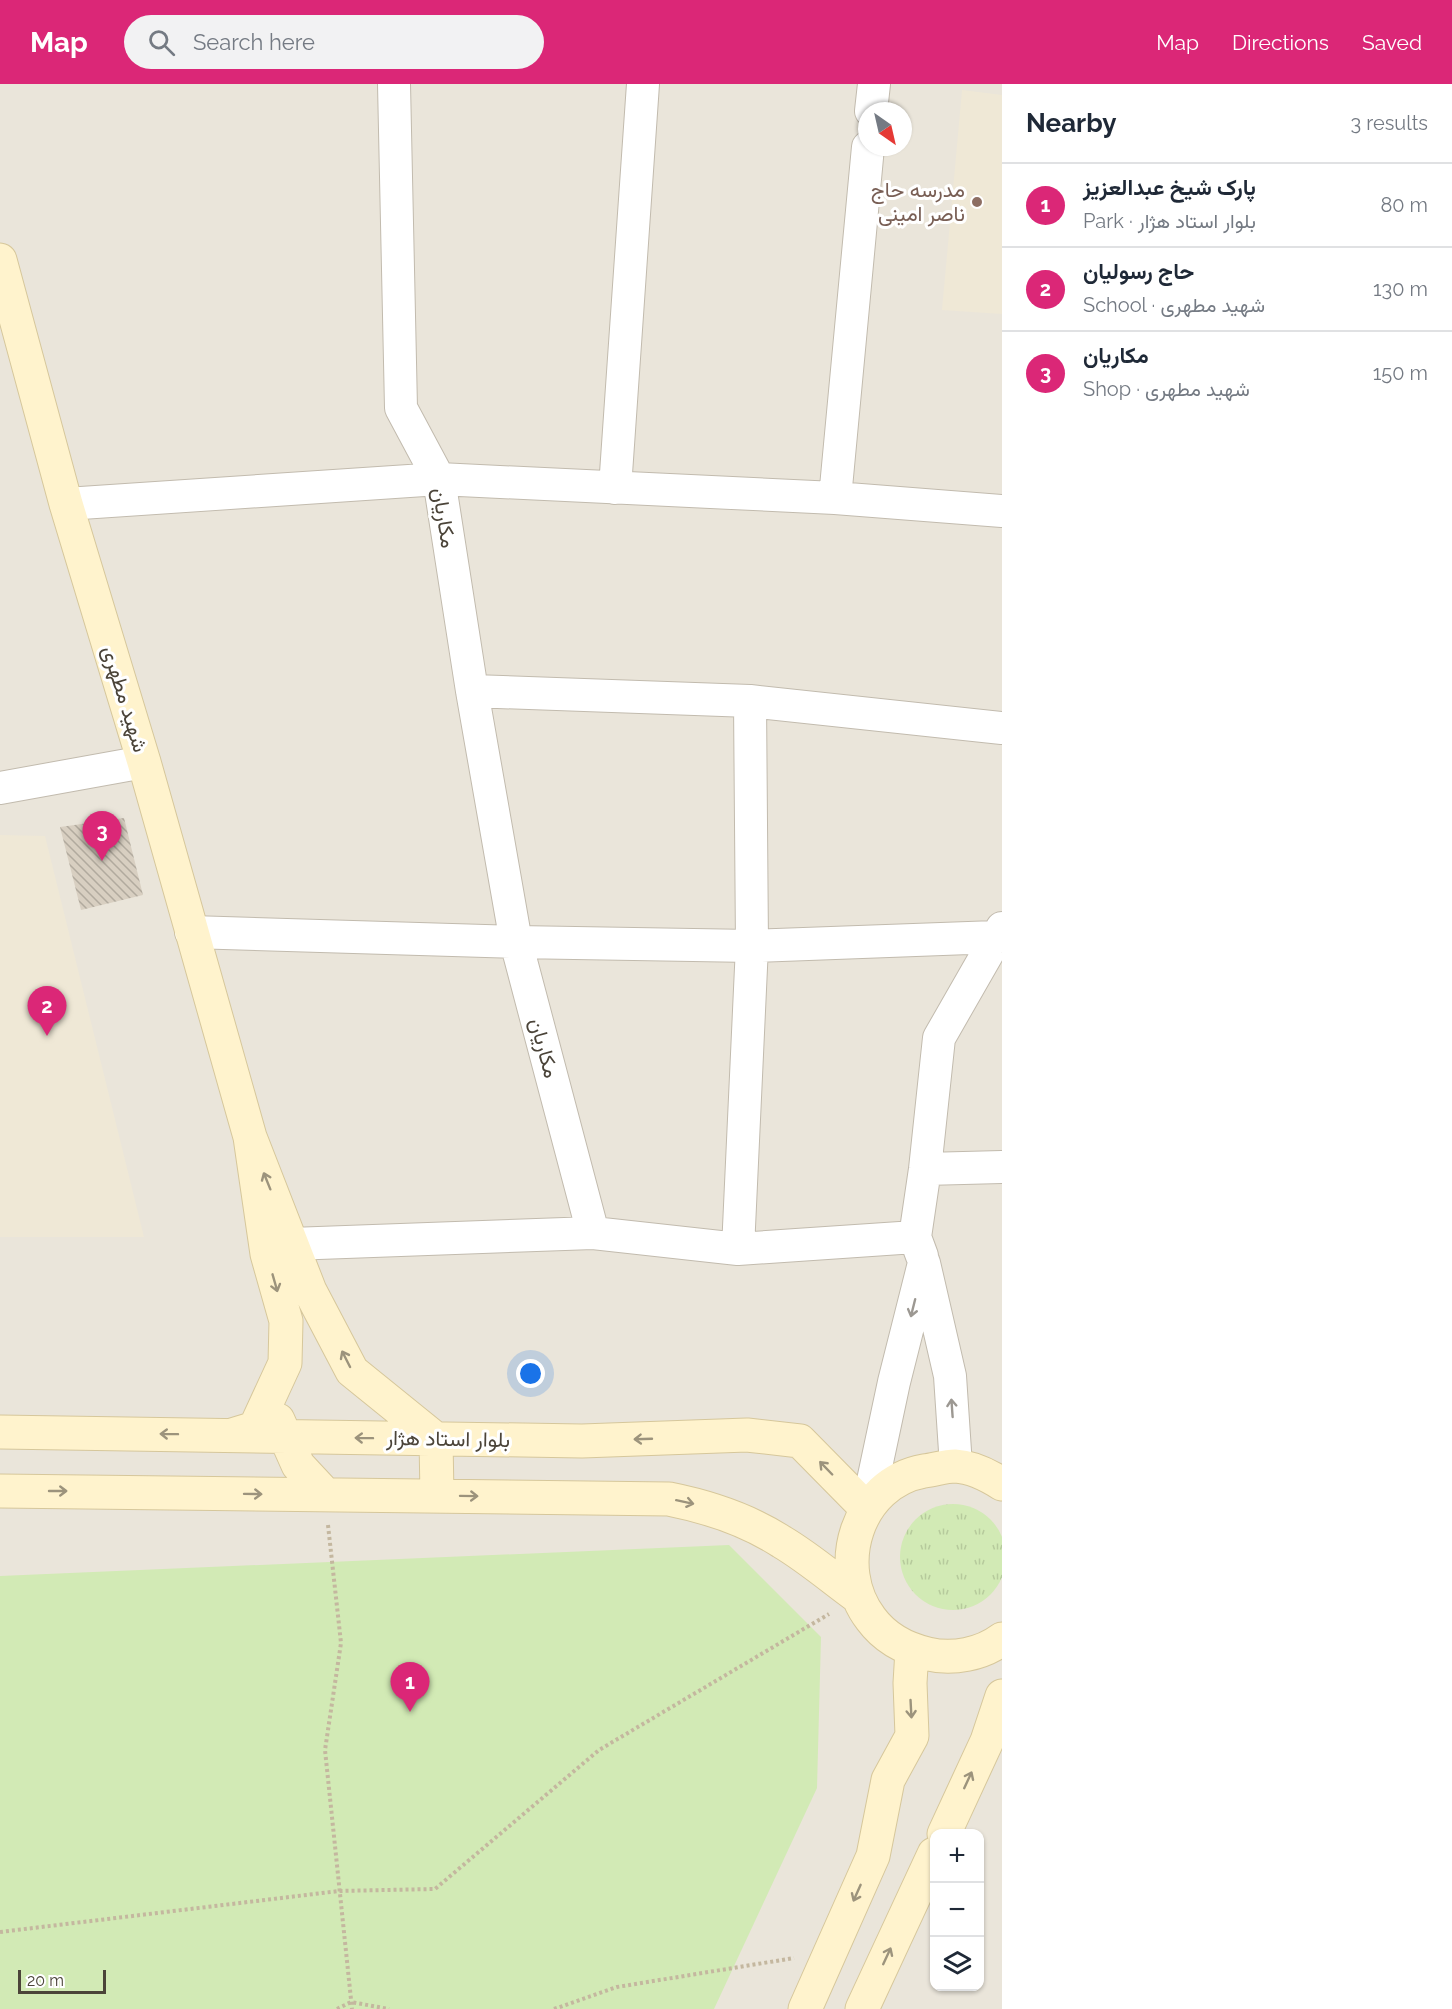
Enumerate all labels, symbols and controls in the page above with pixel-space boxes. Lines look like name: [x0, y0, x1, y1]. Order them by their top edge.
search box: [124, 15, 544, 69]
text: Map: [30, 26, 88, 59]
icon: search: [145, 26, 178, 59]
text: Search here: [193, 29, 315, 55]
text: Map: [1156, 30, 1199, 55]
text: Directions: [1232, 30, 1329, 55]
text: Saved: [1362, 30, 1422, 55]
north arrow: [858, 102, 912, 156]
text: Nearby: [1026, 108, 1116, 138]
text: 3 results: [1350, 111, 1428, 135]
text: پارک شیخ عبدالعزیز: [1083, 174, 1256, 200]
place label: مدرسه حاج ناصر امینی: [871, 177, 965, 227]
text: 1: [1041, 193, 1050, 217]
text: 80 m: [1380, 193, 1428, 217]
marker: مدرسه حاج ناصر امینی: [970, 195, 984, 209]
text: Park · بلوار استاد هژار: [1083, 209, 1256, 233]
text: حاج رسولیان: [1083, 258, 1194, 284]
text: 2: [1040, 277, 1051, 301]
text: 130 m: [1373, 277, 1428, 301]
text: School · شهید مطهری: [1083, 293, 1265, 317]
text: مکاریان: [1083, 342, 1149, 368]
text: 3: [1040, 361, 1051, 385]
text: 150 m: [1373, 361, 1428, 385]
text: Shop · شهید مطهری: [1083, 377, 1250, 401]
street label: مکاریان: [426, 486, 462, 550]
street label: شهید مطهری: [96, 643, 154, 755]
pin: 3: [82, 812, 122, 861]
pin: 2: [28, 986, 66, 1036]
street label: مکاریان: [524, 1015, 564, 1081]
one-way arrow: [261, 1172, 272, 1191]
one-way arrow: [270, 1273, 282, 1292]
one-way arrow: [906, 1299, 918, 1318]
one-way arrow: [339, 1351, 351, 1369]
your location: [516, 1359, 545, 1388]
one-way arrow: [946, 1398, 957, 1418]
street label: بلوار استاد هژار: [385, 1425, 510, 1453]
one-way arrow: [159, 1428, 179, 1440]
one-way arrow: [354, 1432, 374, 1443]
one-way arrow: [633, 1433, 653, 1445]
one-way arrow: [819, 1460, 833, 1475]
one-way arrow: [48, 1486, 68, 1497]
one-way arrow: [243, 1488, 263, 1500]
one-way arrow: [459, 1490, 479, 1502]
one-way arrow: [675, 1497, 694, 1508]
pin: 1: [390, 1662, 430, 1712]
one-way arrow: [906, 1698, 917, 1718]
one-way arrow: [963, 1772, 975, 1790]
map controls: [930, 1829, 984, 1991]
button: +: [930, 1829, 984, 1883]
one-way arrow: [850, 1883, 862, 1901]
button: −: [930, 1883, 984, 1937]
button: layers: [930, 1937, 984, 1991]
one-way arrow: [882, 1947, 893, 1965]
scale bar: [18, 1967, 106, 1994]
text: 20 m: [27, 1971, 64, 1990]

